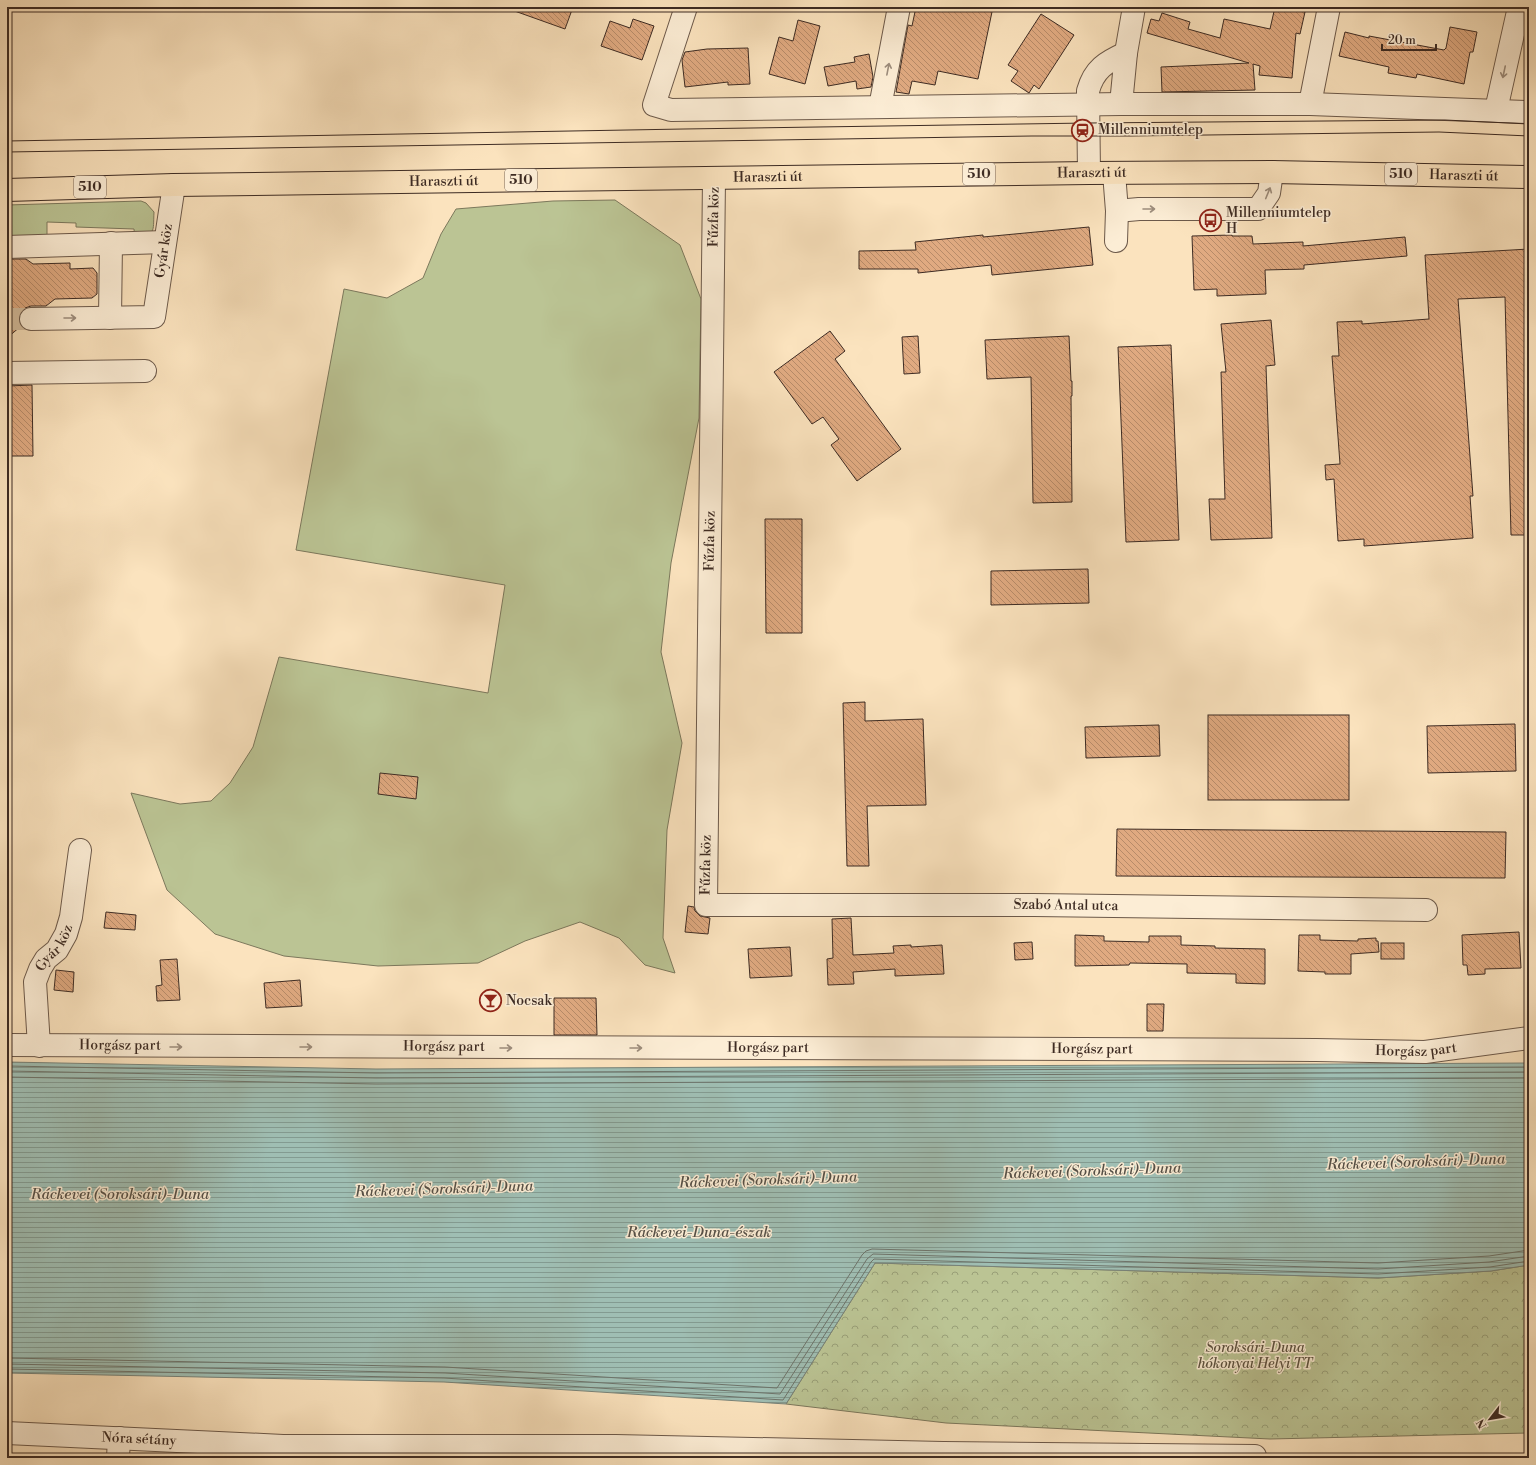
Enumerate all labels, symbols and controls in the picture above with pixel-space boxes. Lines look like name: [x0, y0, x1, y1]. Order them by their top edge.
scale bar: [1382, 26, 1436, 52]
text: 20 m: [1388, 33, 1416, 48]
one-way arrow: [884, 63, 892, 76]
one-way arrow: [1500, 66, 1508, 79]
station icon: Millenniumtelep: [1069, 117, 1095, 143]
place label: Millenniumtelep: [1098, 121, 1203, 139]
road number: 510: [963, 163, 995, 185]
road number: 510: [1385, 163, 1417, 185]
street label: Haraszti út: [1057, 164, 1127, 182]
street label: Haraszti út: [1429, 166, 1499, 185]
street label: Haraszti út: [733, 168, 803, 187]
road number: 510: [505, 169, 537, 191]
street label: Haraszti út: [409, 172, 479, 191]
road number: 510: [74, 176, 106, 198]
street label: Fűzfa köz: [704, 186, 724, 247]
one-way arrow: [1264, 187, 1272, 199]
place label: Millenniumtelep H: [1226, 204, 1331, 238]
one-way arrow: [1142, 205, 1155, 213]
bus stop icon: Millenniumtelep H: [1198, 208, 1224, 234]
street label: Gyár köz: [151, 222, 177, 279]
one-way arrow: [63, 314, 76, 322]
street label: Fűzfa köz: [700, 510, 720, 571]
street label: Fűzfa köz: [696, 834, 716, 895]
street label: Szabó Antal utca: [1014, 896, 1119, 915]
street label: Gyár köz: [32, 922, 77, 975]
bar icon: Nocsak: [477, 988, 503, 1014]
place label: Nocsak: [506, 992, 552, 1010]
street label: Horgász part: [79, 1036, 161, 1055]
street label: Horgász part: [403, 1038, 485, 1056]
street label: Horgász part: [727, 1039, 809, 1057]
street label: Horgász part: [1375, 1039, 1458, 1061]
street label: Horgász part: [1051, 1040, 1133, 1058]
one-way arrow: [169, 1043, 182, 1051]
one-way arrow: [299, 1043, 312, 1051]
one-way arrow: [499, 1044, 512, 1052]
one-way arrow: [629, 1044, 642, 1052]
water label: Ráckevei (Soroksári)-Duna: [1326, 1149, 1506, 1175]
water label: Ráckevei (Soroksári)-Duna: [1002, 1158, 1182, 1184]
water label: Ráckevei (Soroksári)-Duna: [678, 1167, 858, 1193]
water label: Ráckevei (Soroksári)-Duna: [354, 1176, 534, 1202]
water label: Ráckevei (Soroksári)-Duna: [30, 1185, 210, 1204]
water label: Ráckevei-Duna-észak: [626, 1223, 771, 1242]
park label: Soroksári-Duna hókonyai Helyi TT: [1198, 1339, 1314, 1373]
north arrow: [1470, 1399, 1510, 1439]
text: N: [1474, 1416, 1491, 1431]
street label: Nóra sétány: [101, 1428, 177, 1450]

